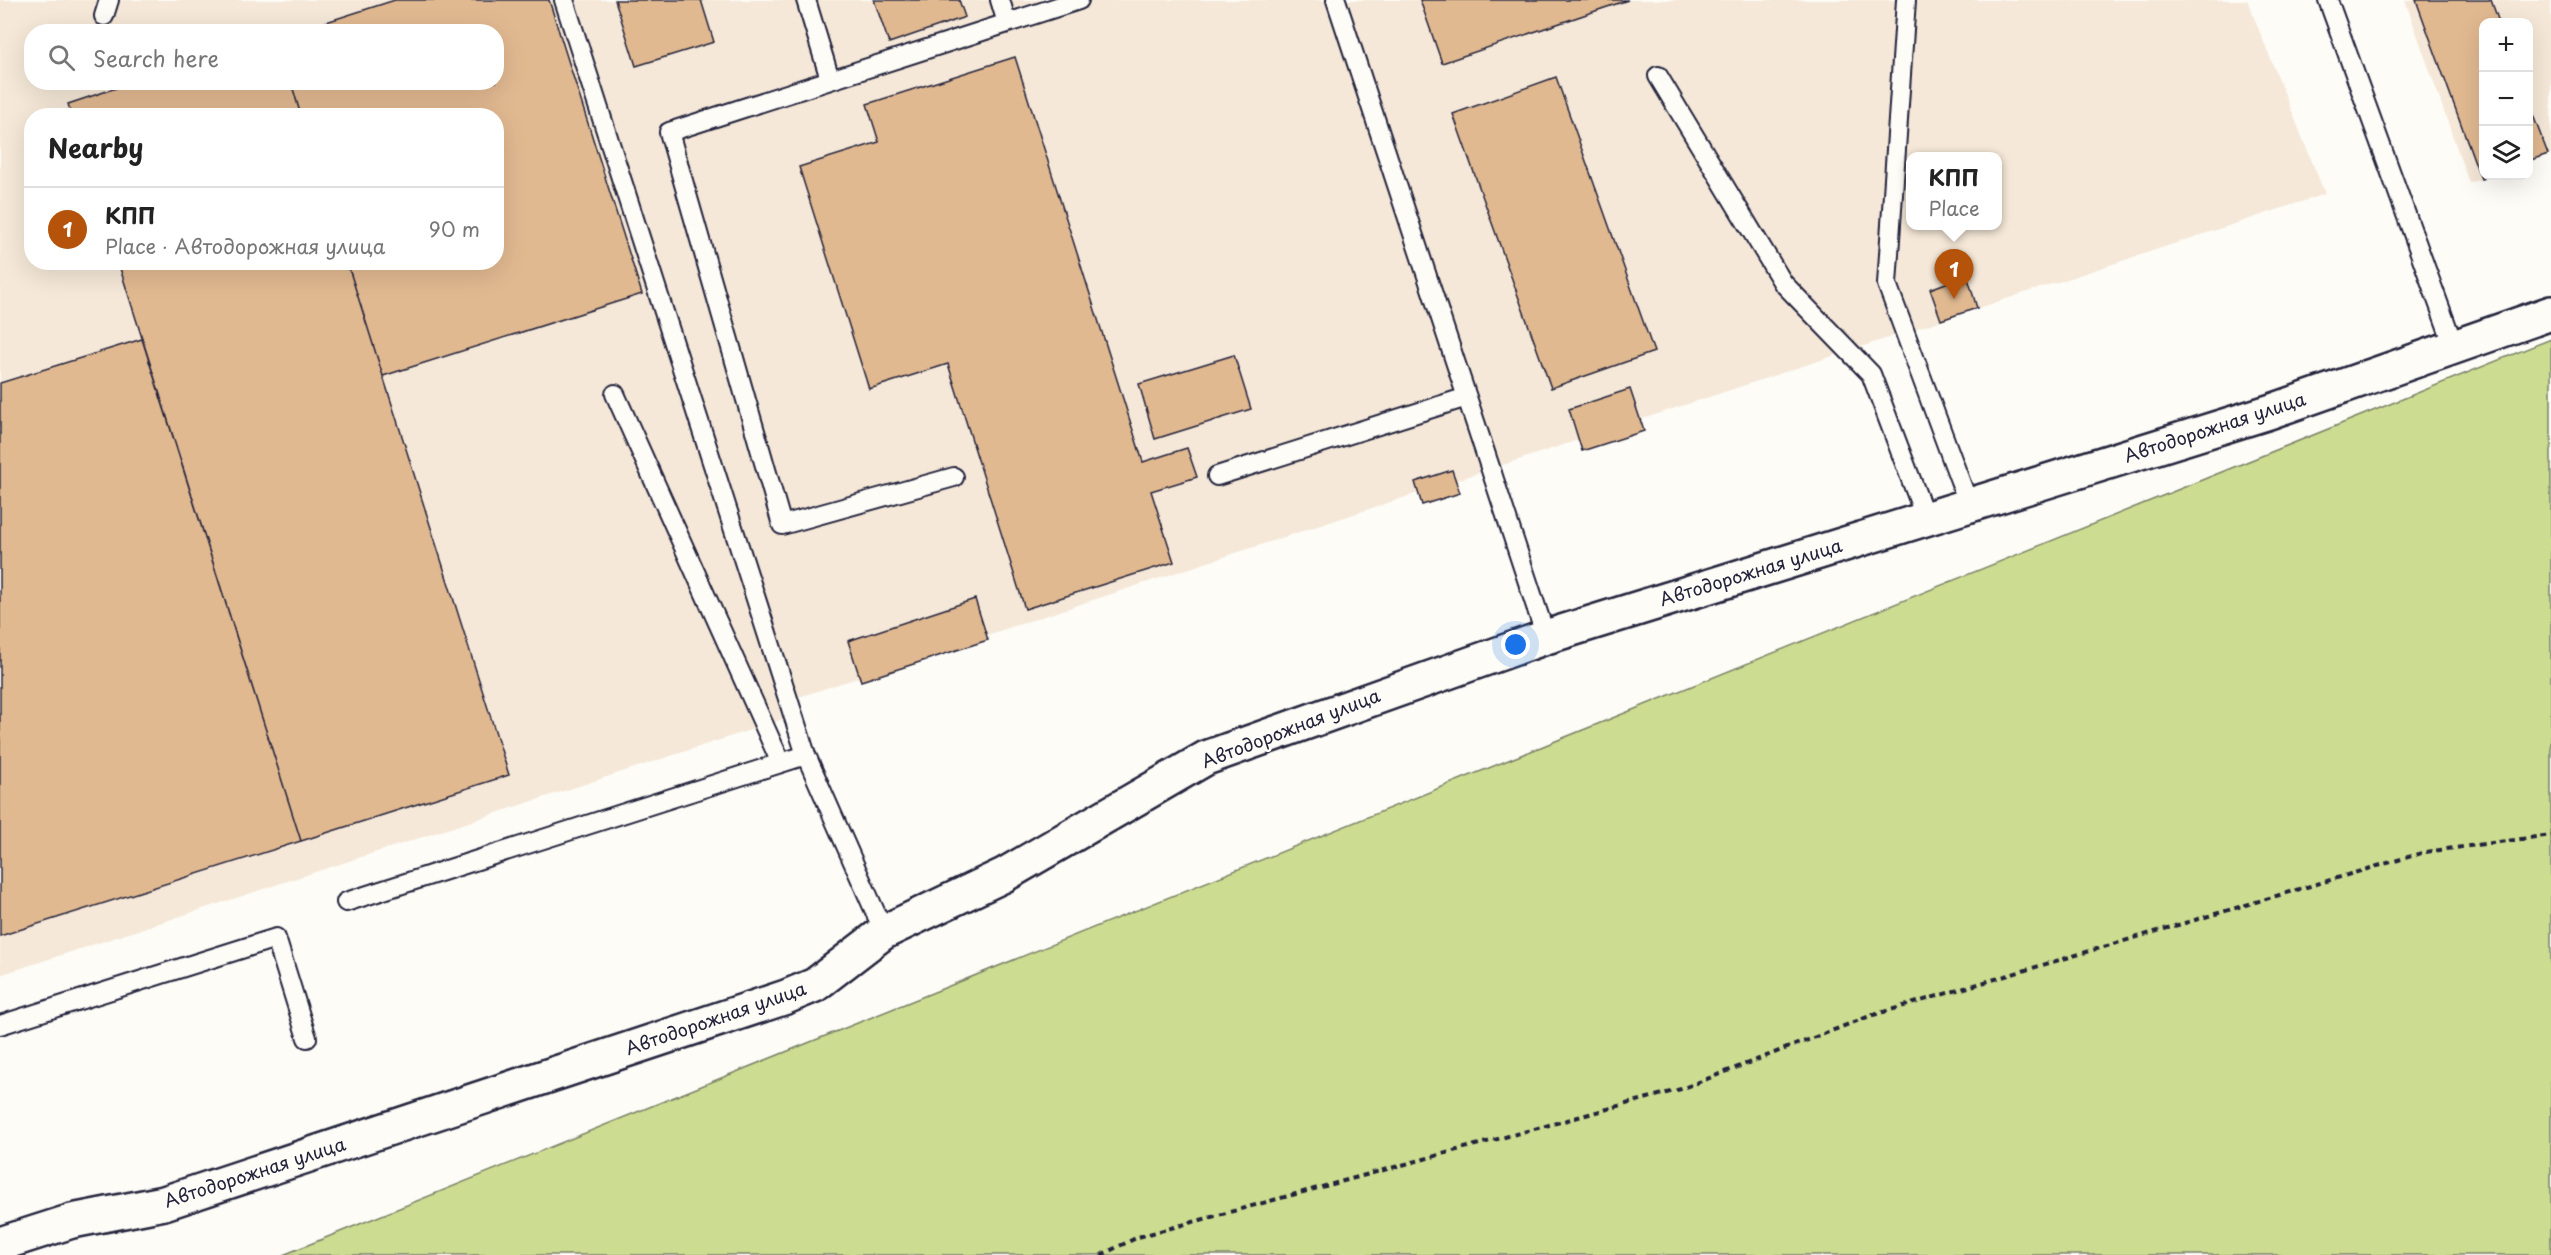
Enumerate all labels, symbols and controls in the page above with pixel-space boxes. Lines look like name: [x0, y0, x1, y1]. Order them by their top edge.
map controls: [2479, 18, 2533, 180]
button: +: [2479, 18, 2533, 72]
search box: [24, 24, 504, 90]
icon: search: [45, 41, 78, 74]
text: Search here: [93, 41, 219, 74]
button: −: [2479, 72, 2533, 126]
button: layers: [2479, 126, 2533, 180]
text: Nearby: [48, 128, 143, 167]
popup: [1906, 152, 2002, 230]
text: КПП: [1928, 160, 1979, 193]
text: Place: [1928, 193, 1980, 223]
text: КПП: [105, 198, 156, 231]
text: 1: [63, 214, 72, 244]
text: 90 m: [429, 214, 480, 244]
text: Place · Автодорожная улица: [105, 231, 385, 261]
pin: 1: [1934, 250, 1974, 299]
street label: Автодорожная улица: [2120, 384, 2309, 469]
street label: Автодорожная улица: [1656, 531, 1846, 612]
your location: [1501, 630, 1530, 659]
street label: Автодорожная улица: [1197, 681, 1384, 774]
street label: Автодорожная улица: [621, 974, 810, 1061]
street label: Автодорожная улица: [160, 1129, 349, 1214]

